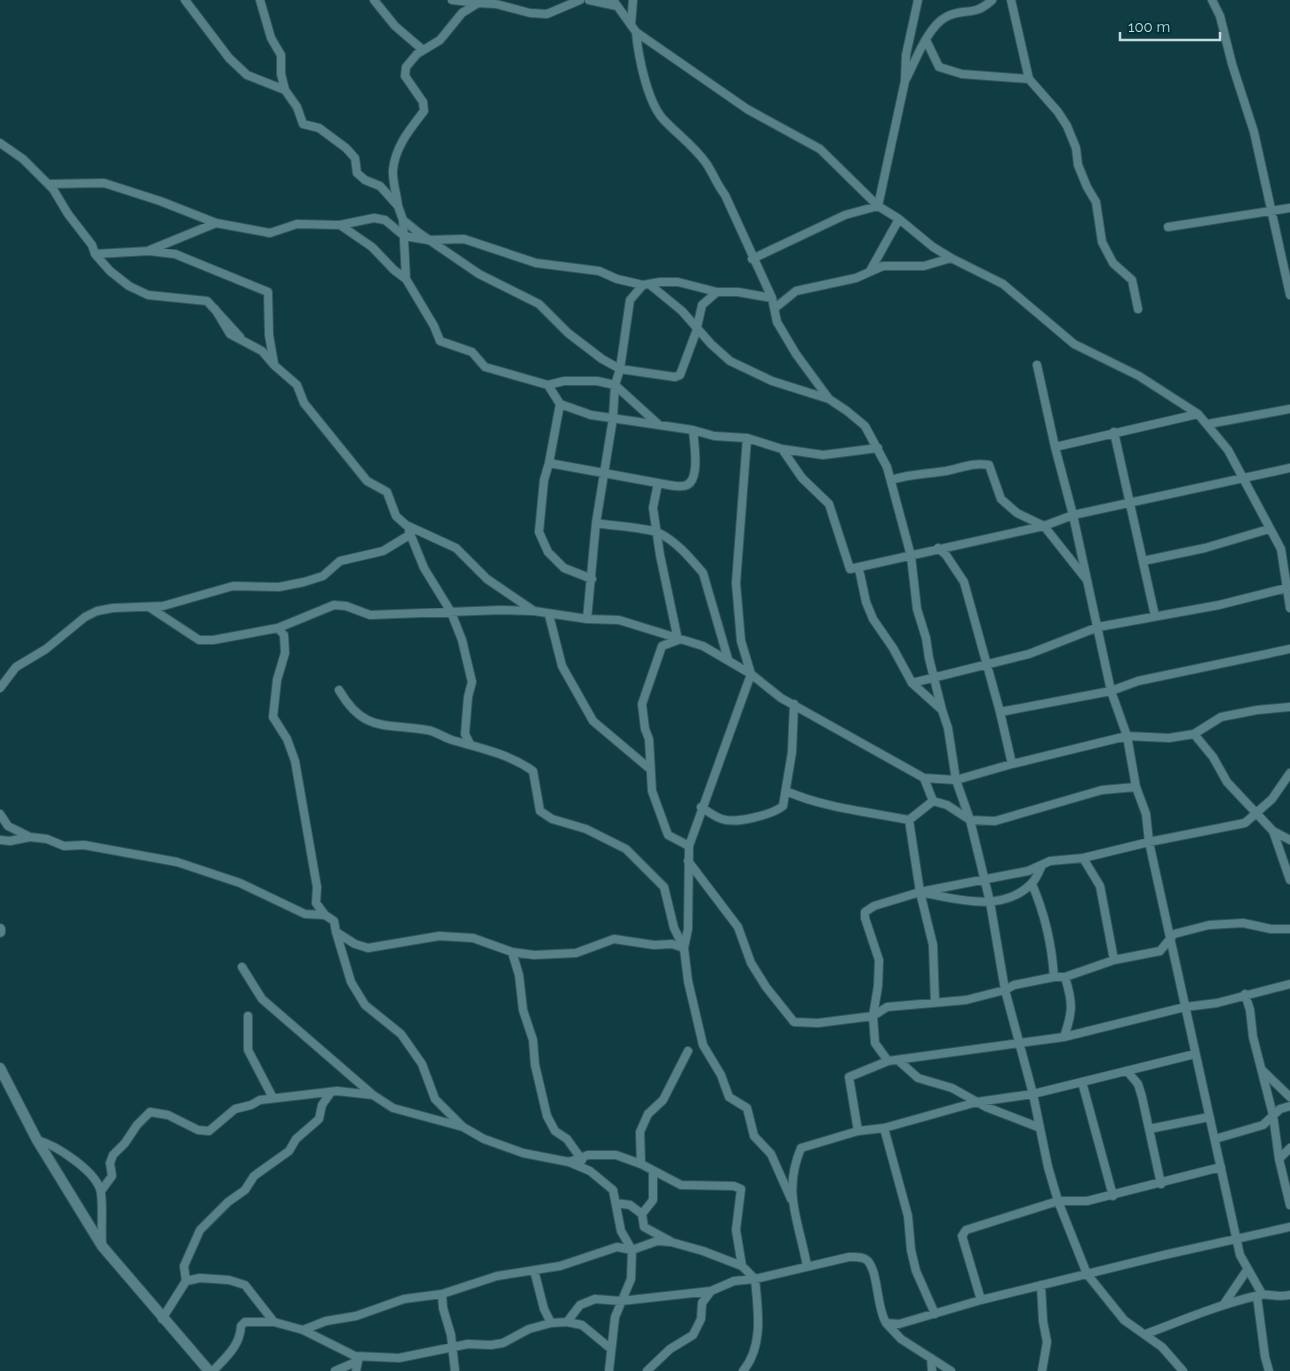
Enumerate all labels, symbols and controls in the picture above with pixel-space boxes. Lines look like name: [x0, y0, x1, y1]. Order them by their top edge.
scale bar: [1120, 10, 1220, 42]
text: 100 m: [1128, 18, 1170, 36]

